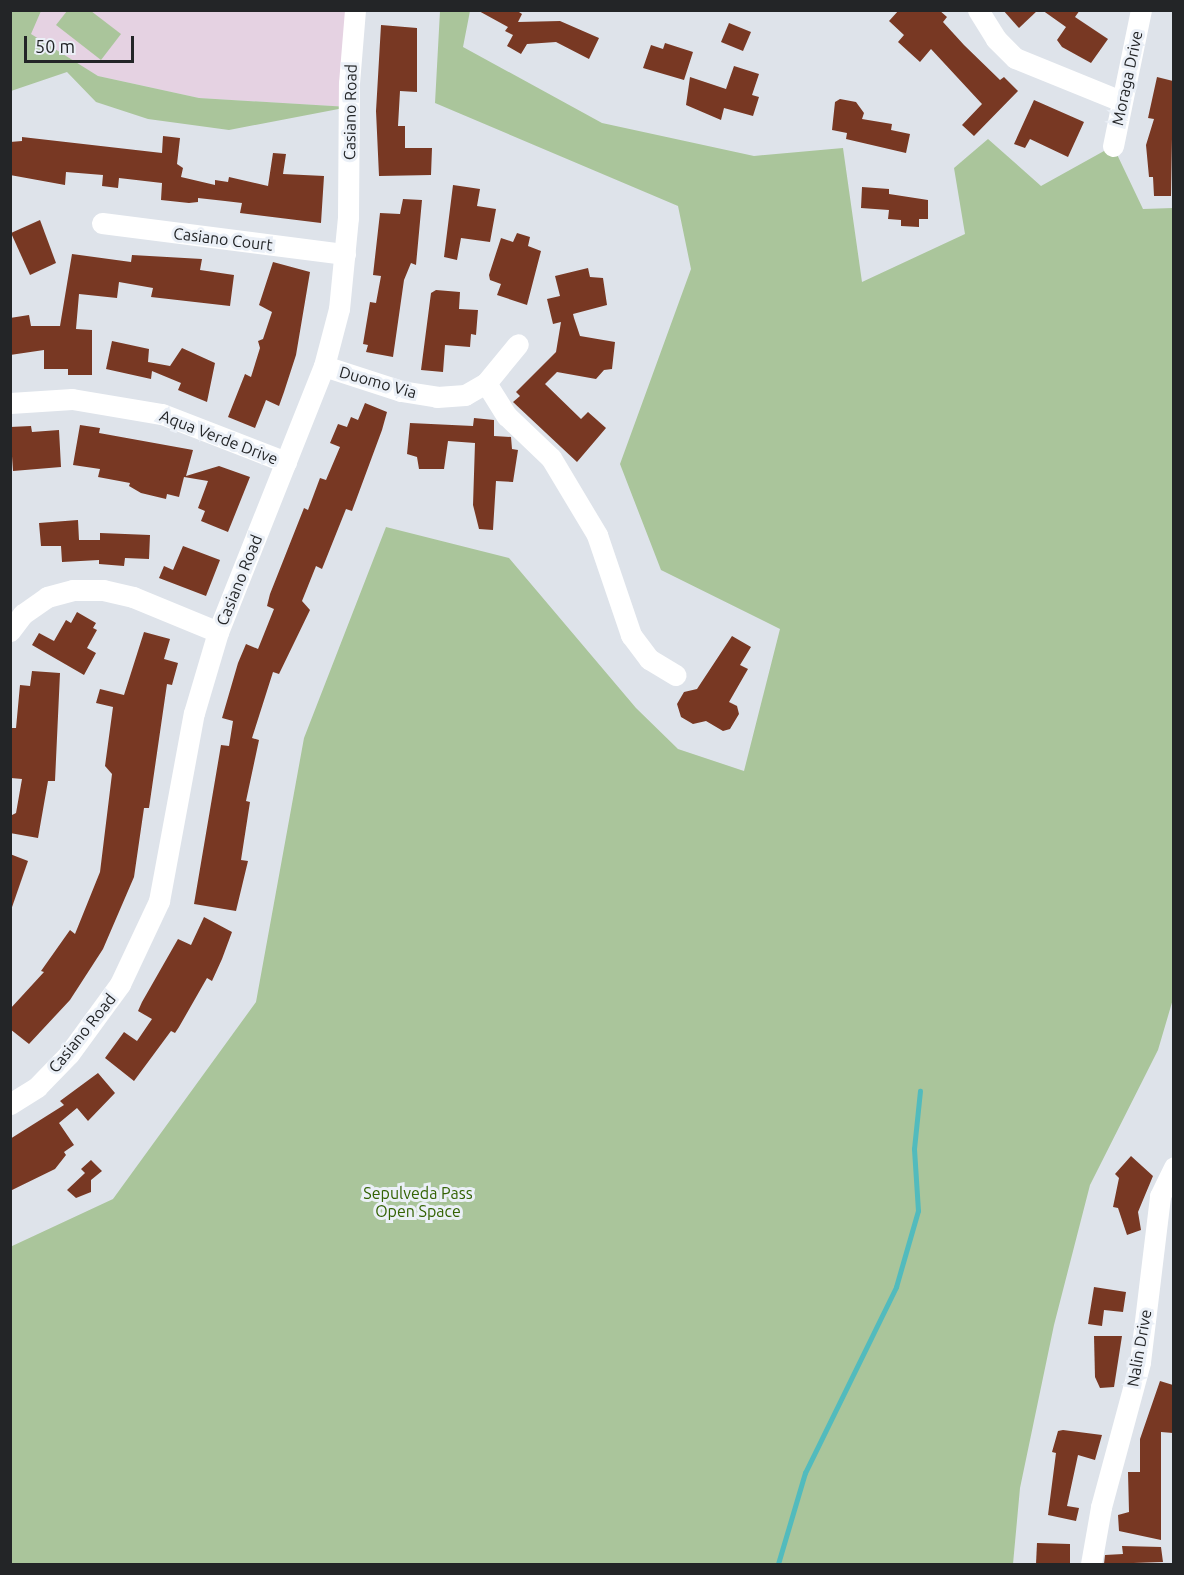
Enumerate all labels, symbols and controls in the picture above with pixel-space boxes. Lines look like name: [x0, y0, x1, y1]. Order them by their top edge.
scale bar: [27, 24, 136, 62]
street label: Moraga Drive: [1108, 29, 1146, 127]
text: 50 m: [35, 36, 75, 56]
street label: Casiano Road: [340, 64, 360, 160]
street label: Casiano Court: [172, 223, 274, 255]
street label: Duomo Via: [337, 362, 419, 402]
street label: Aqua Verde Drive: [157, 406, 281, 468]
street label: Casiano Road: [212, 532, 266, 628]
street label: Casiano Road: [44, 990, 120, 1076]
park label: Sepulveda Pass Open Space: [363, 1183, 473, 1221]
street label: Nalin Drive: [1123, 1308, 1155, 1388]

